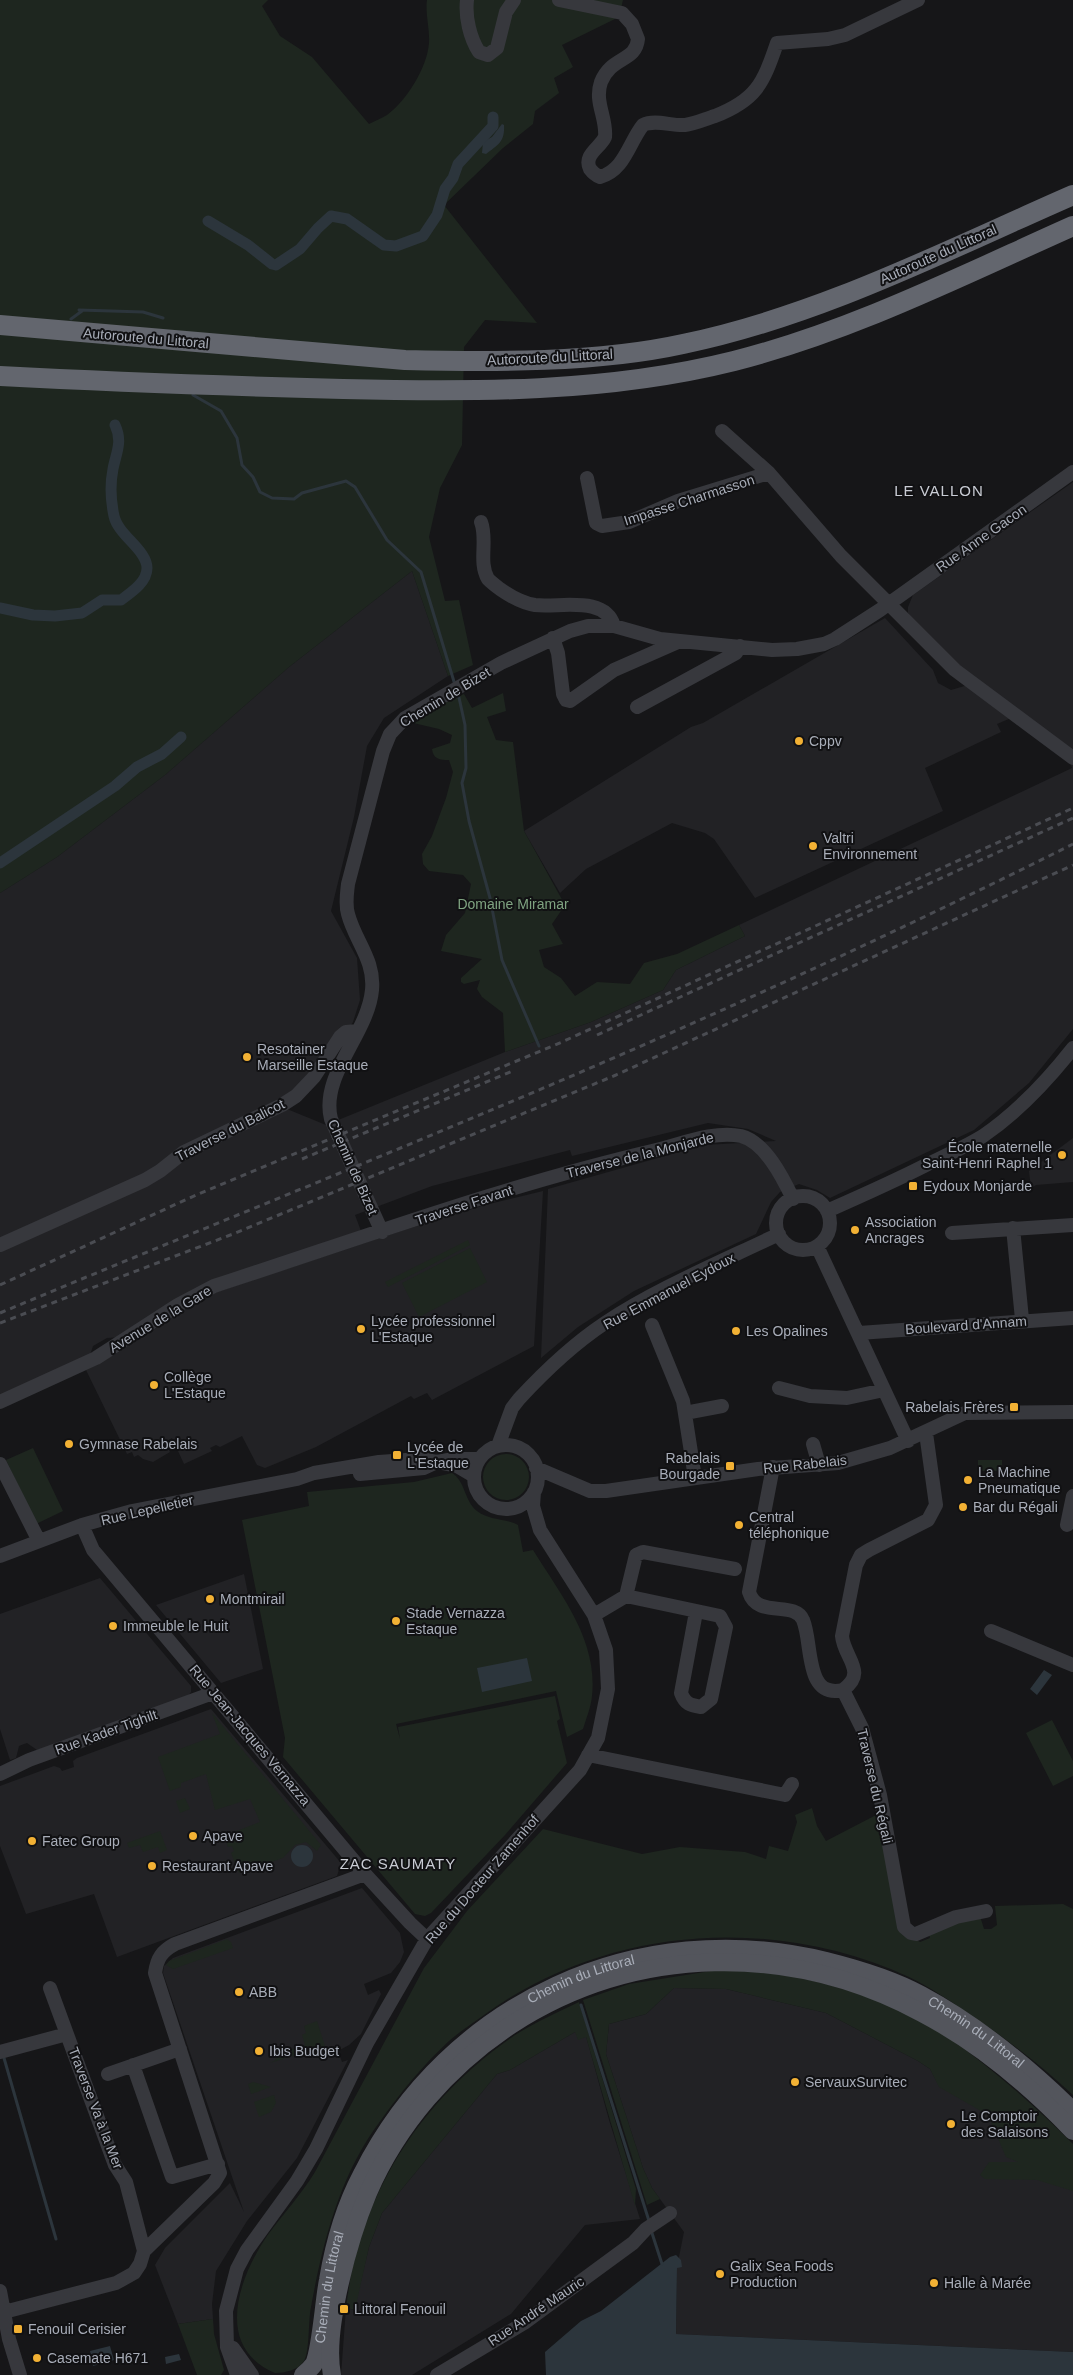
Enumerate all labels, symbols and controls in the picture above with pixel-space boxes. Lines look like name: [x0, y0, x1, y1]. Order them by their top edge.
street label: Autoroute du Littoral: [877, 221, 999, 287]
street label: Autoroute du Littoral: [82, 325, 210, 351]
street label: Autoroute du Littoral: [487, 346, 613, 368]
street label: Impasse Charmasson: [622, 471, 756, 529]
district label: LE VALLON: [894, 482, 984, 499]
street label: Rue Anne Gacon: [933, 501, 1029, 575]
street label: Chemin de Bizet: [397, 664, 493, 730]
place label: Cppv: [809, 733, 842, 749]
marker: Cppv: [793, 735, 805, 747]
place label: Valtri Environnement: [823, 830, 917, 862]
marker: Valtri Environnement: [807, 840, 819, 852]
park label: Domaine Miramar: [457, 896, 569, 912]
place label: Resotainer Marseille Estaque: [257, 1041, 368, 1073]
marker: Resotainer Marseille Estaque: [241, 1051, 253, 1063]
street label: Traverse du Balicot: [173, 1096, 287, 1164]
street label: Chemin de Bizet: [325, 1117, 381, 1217]
street label: Traverse de la Monjarde: [565, 1129, 716, 1181]
place label: École maternelle Saint-Henri Raphel 1: [922, 1139, 1052, 1171]
marker: École maternelle Saint-Henri Raphel 1: [1056, 1149, 1068, 1161]
place label: Eydoux Monjarde: [923, 1178, 1032, 1194]
marker: Eydoux Monjarde: [907, 1180, 919, 1192]
street label: Traverse Favant: [413, 1182, 515, 1228]
place label: Association Ancrages: [865, 1214, 937, 1246]
marker: Association Ancrages: [849, 1224, 861, 1236]
street label: Rue Emmanuel Eydoux: [600, 1249, 738, 1333]
street label: Avenue de la Gare: [106, 1282, 214, 1356]
place label: Lycée professionnel L'Estaque: [371, 1313, 495, 1345]
street label: Boulevard d'Annam: [905, 1313, 1027, 1337]
marker: Lycée professionnel L'Estaque: [355, 1323, 367, 1335]
place label: Les Opalines: [746, 1323, 828, 1339]
marker: Les Opalines: [730, 1325, 742, 1337]
place label: Collège L'Estaque: [164, 1369, 226, 1401]
marker: Collège L'Estaque: [148, 1379, 160, 1391]
place label: Rabelais Frères: [905, 1399, 1004, 1415]
marker: Rabelais Frères: [1008, 1401, 1020, 1413]
place label: Gymnase Rabelais: [79, 1436, 197, 1452]
marker: Gymnase Rabelais: [63, 1438, 75, 1450]
place label: Lycée de L'Estaque: [407, 1439, 469, 1471]
marker: Lycée de L'Estaque: [391, 1449, 403, 1461]
place label: Rabelais Bourgade: [659, 1450, 720, 1482]
street label: Rue Rabelais: [762, 1452, 848, 1476]
marker: Rabelais Bourgade: [724, 1460, 736, 1472]
place label: La Machine Pneumatique: [978, 1464, 1061, 1496]
marker: La Machine Pneumatique: [962, 1474, 974, 1486]
street label: Rue Lepelletier: [99, 1492, 195, 1528]
place label: Bar du Régali: [973, 1499, 1058, 1515]
marker: Bar du Régali: [957, 1501, 969, 1513]
place label: Central téléphonique: [749, 1509, 829, 1541]
marker: Central téléphonique: [733, 1519, 745, 1531]
place label: Montmirail: [220, 1591, 285, 1607]
marker: Montmirail: [204, 1593, 216, 1605]
place label: Stade Vernazza Estaque: [406, 1605, 505, 1637]
marker: Stade Vernazza Estaque: [390, 1615, 402, 1627]
place label: Immeuble le Huit: [123, 1618, 228, 1634]
marker: Immeuble le Huit: [107, 1620, 119, 1632]
street label: Rue Jean-Jacques Vernazza: [186, 1661, 314, 1809]
street label: Rue Kader Tighilt: [53, 1706, 159, 1758]
street label: Traverse du Régali: [854, 1727, 896, 1845]
street label: Rue du Docteur Zamenhof: [422, 1811, 542, 1947]
place label: Apave: [203, 1828, 243, 1844]
marker: Apave: [187, 1830, 199, 1842]
place label: Fatec Group: [42, 1833, 120, 1849]
marker: Fatec Group: [26, 1835, 38, 1847]
district label: ZAC SAUMATY: [340, 1855, 456, 1872]
place label: Restaurant Apave: [162, 1858, 274, 1874]
marker: Restaurant Apave: [146, 1860, 158, 1872]
street label: Chemin du Littoral: [524, 1951, 636, 2007]
place label: ABB: [249, 1984, 277, 2000]
marker: ABB: [233, 1986, 245, 1998]
street label: Chemin du Littoral: [925, 1993, 1027, 2071]
place label: Ibis Budget: [269, 2043, 339, 2059]
street label: Traverse Va à la Mer: [65, 2045, 127, 2171]
marker: Ibis Budget: [253, 2045, 265, 2057]
place label: ServauxSurvitec: [805, 2074, 907, 2090]
marker: ServauxSurvitec: [789, 2076, 801, 2088]
place label: Le Comptoir des Salaisons: [961, 2108, 1048, 2140]
marker: Le Comptoir des Salaisons: [945, 2118, 957, 2130]
street label: Chemin du Littoral: [311, 2229, 347, 2345]
place label: Galix Sea Foods Production: [730, 2258, 834, 2290]
marker: Galix Sea Foods Production: [714, 2268, 726, 2280]
street label: Rue André Mauric: [485, 2273, 587, 2349]
place label: Halle à Marée: [944, 2275, 1031, 2291]
marker: Halle à Marée: [928, 2277, 940, 2289]
place label: Littoral Fenouil: [354, 2301, 446, 2317]
marker: Littoral Fenouil: [338, 2303, 350, 2315]
place label: Fenouil Cerisier: [28, 2321, 126, 2337]
marker: Fenouil Cerisier: [12, 2323, 24, 2335]
place label: Casemate H671: [47, 2350, 148, 2366]
marker: Casemate H671: [31, 2352, 43, 2364]

